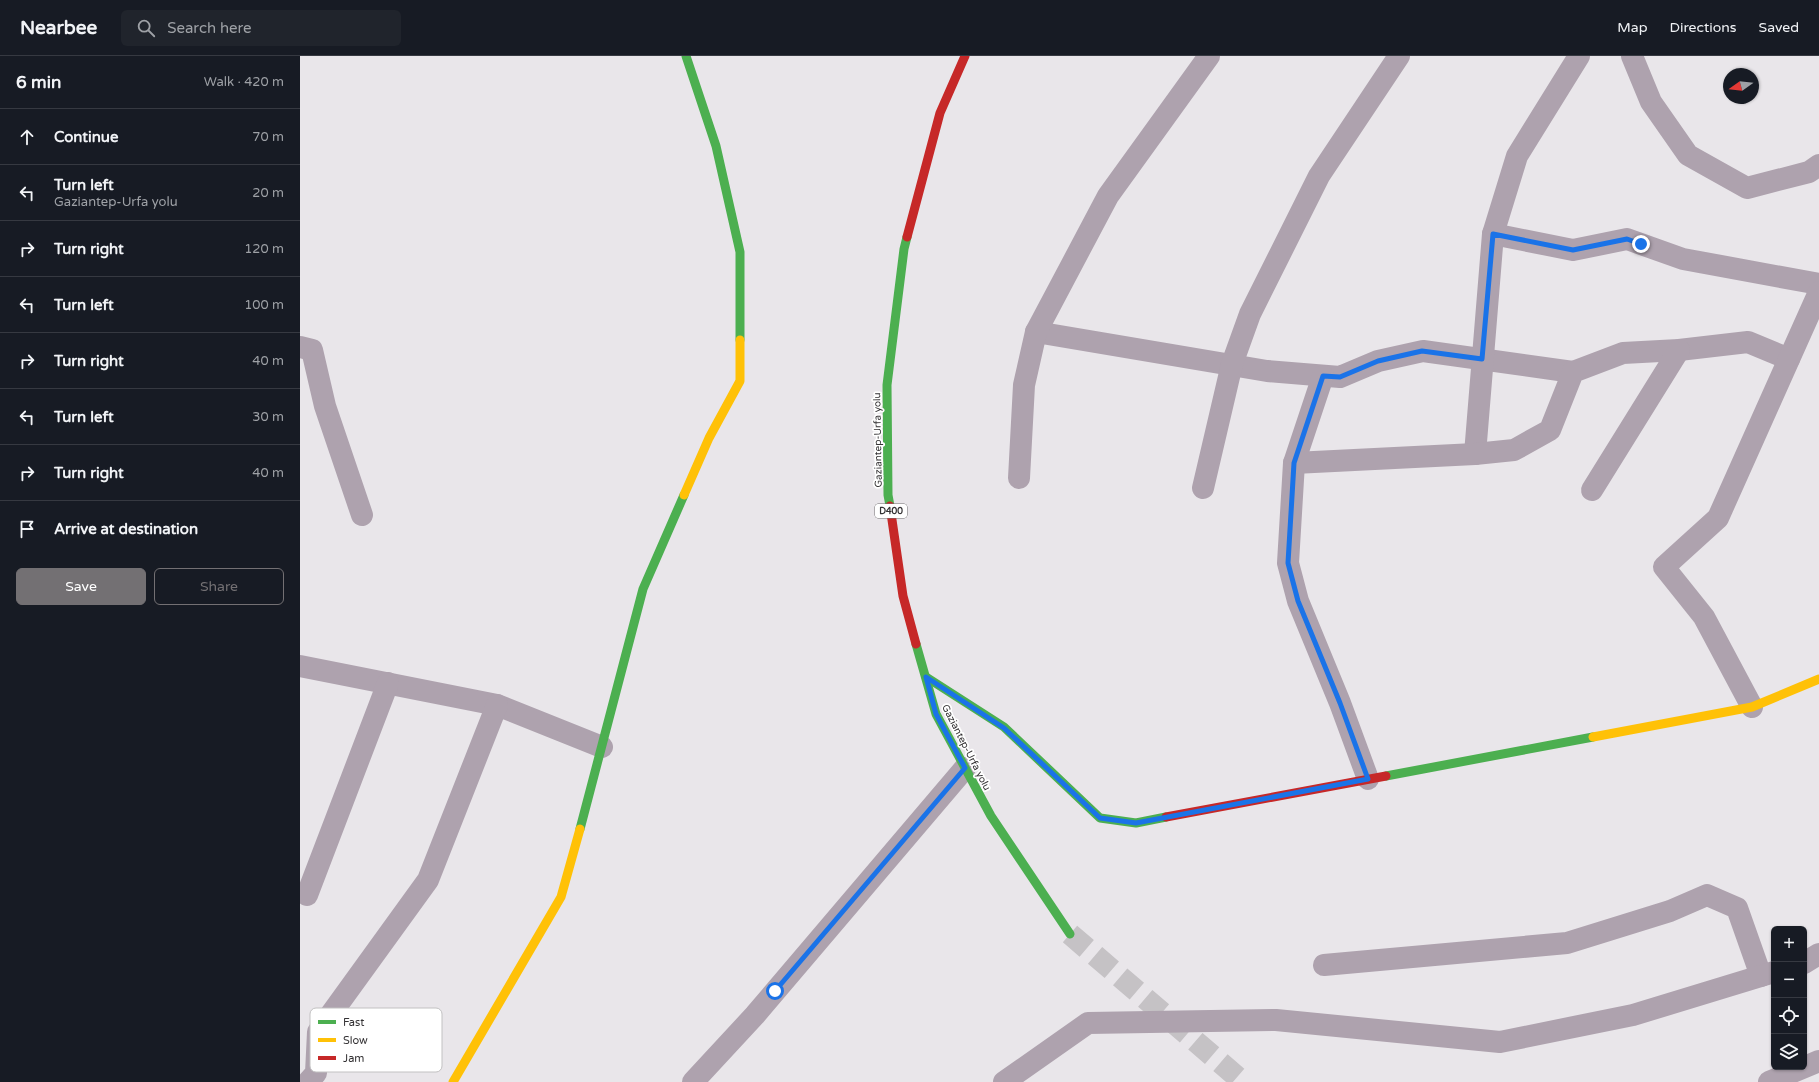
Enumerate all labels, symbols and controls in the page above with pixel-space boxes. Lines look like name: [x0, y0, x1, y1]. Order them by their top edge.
search box: [121, 10, 401, 46]
text: Nearbee: [20, 17, 97, 39]
icon: search: [135, 17, 157, 39]
text: Search here: [167, 19, 252, 37]
text: Map: [1617, 19, 1648, 36]
text: Directions: [1670, 19, 1737, 36]
text: Saved: [1759, 19, 1799, 36]
north arrow: [1723, 68, 1759, 104]
text: 6 min: [16, 72, 61, 93]
text: Walk · 420 m: [204, 74, 284, 90]
icon: ahead: [16, 126, 38, 148]
text: Continue: [54, 128, 118, 146]
text: 70 m: [252, 129, 284, 145]
text: Turn left: [54, 176, 114, 194]
icon: left: [16, 182, 38, 204]
text: 20 m: [252, 185, 284, 201]
text: Gaziantep-Urfa yolu: [54, 194, 178, 210]
route end: [1632, 235, 1650, 253]
icon: right: [16, 238, 38, 260]
text: Turn right: [54, 240, 124, 258]
text: 120 m: [244, 241, 284, 257]
icon: left: [16, 294, 38, 316]
text: Turn left: [54, 296, 114, 314]
text: 100 m: [244, 297, 284, 313]
icon: right: [16, 350, 38, 372]
text: Turn right: [54, 352, 124, 370]
text: 40 m: [252, 353, 284, 369]
street label: Gaziantep-Urfa yolu: [871, 392, 885, 488]
icon: left: [16, 406, 38, 428]
text: Turn left: [54, 408, 114, 426]
text: 30 m: [252, 409, 284, 425]
icon: right: [16, 462, 38, 484]
text: Turn right: [54, 464, 124, 482]
text: 40 m: [252, 465, 284, 481]
road number: D400: [875, 504, 907, 518]
icon: arrive: [16, 518, 38, 540]
text: Arrive at destination: [54, 520, 198, 538]
button: Save: [16, 568, 146, 605]
button: Share: [154, 568, 284, 605]
street label: Gaziantep-Urfa yolu: [939, 702, 993, 793]
map controls: [1771, 926, 1807, 1070]
button: +: [1771, 926, 1807, 962]
button: −: [1771, 962, 1807, 998]
route start: [766, 982, 784, 1000]
button: locate: [1771, 998, 1807, 1034]
legend: [310, 1008, 442, 1072]
text: Fast: [343, 1016, 364, 1029]
text: Slow: [343, 1034, 368, 1047]
button: layers: [1771, 1034, 1807, 1070]
text: Jam: [343, 1052, 364, 1065]

